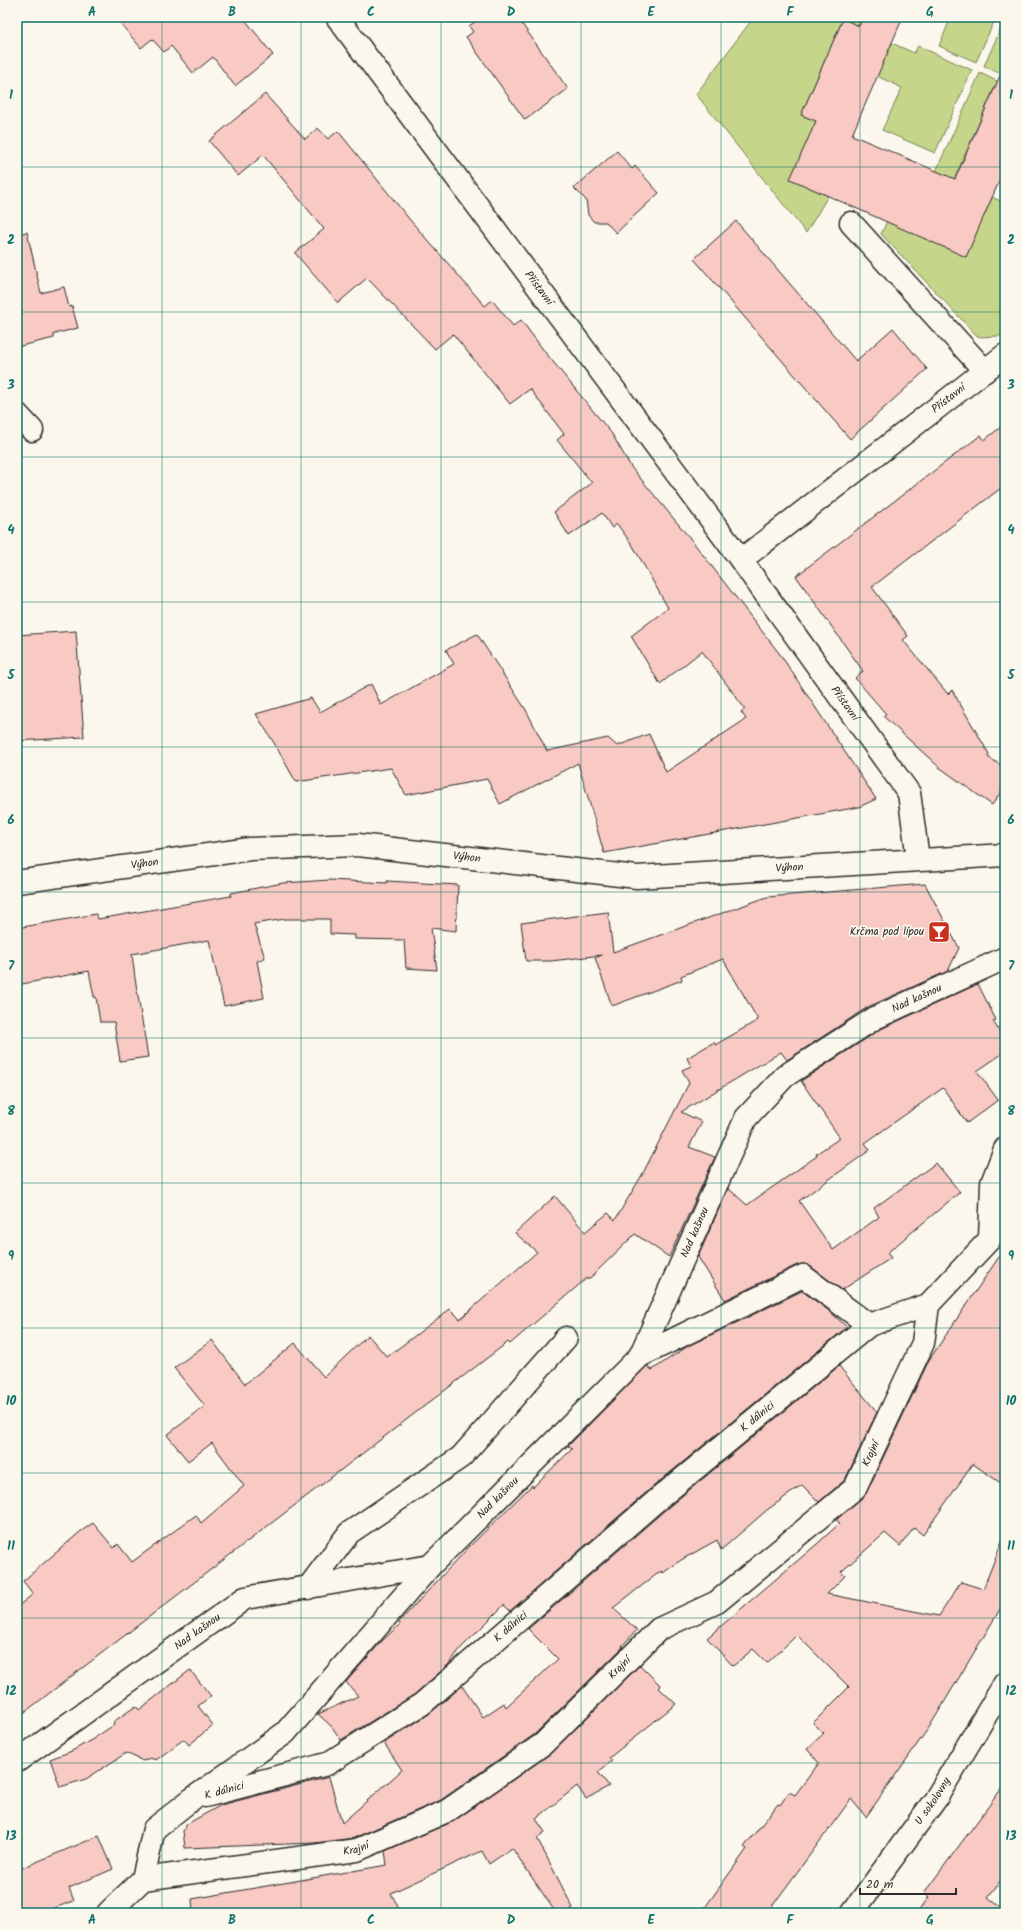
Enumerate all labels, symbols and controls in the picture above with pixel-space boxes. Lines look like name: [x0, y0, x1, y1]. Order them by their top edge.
text: A: [88, 2, 96, 23]
text: B: [228, 2, 236, 23]
text: C: [367, 2, 375, 23]
text: D: [507, 2, 516, 23]
text: E: [647, 2, 655, 23]
text: F: [786, 2, 794, 23]
text: G: [926, 2, 934, 23]
text: 1: [9, 85, 13, 106]
text: 1: [1009, 85, 1013, 106]
text: 2: [7, 230, 15, 251]
text: 2: [1007, 230, 1015, 251]
street label: Přístavní: [520, 267, 559, 311]
text: 3: [6, 375, 15, 396]
text: 3: [1006, 375, 1015, 396]
street label: Přístavní: [928, 378, 972, 418]
text: 4: [7, 520, 15, 541]
text: 4: [1007, 520, 1015, 541]
text: 5: [7, 665, 16, 686]
text: 5: [1007, 665, 1016, 686]
street label: Přístavní: [826, 682, 865, 727]
text: 6: [7, 810, 15, 831]
text: 6: [1007, 810, 1015, 831]
street label: Výhon: [452, 847, 482, 868]
street label: Výhon: [130, 853, 160, 875]
street label: Výhon: [775, 858, 804, 878]
bar icon: Krčma pod lípou: [926, 919, 952, 945]
place label: Krčma pod lípou: [850, 923, 925, 941]
text: 7: [8, 956, 15, 977]
text: 7: [1008, 956, 1015, 977]
street label: Nad kašnou: [889, 979, 946, 1018]
text: 8: [7, 1101, 15, 1122]
text: 8: [1007, 1101, 1015, 1122]
street label: Nad kašnou: [676, 1204, 714, 1261]
text: 9: [8, 1246, 15, 1267]
text: 9: [1008, 1246, 1015, 1267]
text: 10: [6, 1391, 17, 1412]
text: 10: [1006, 1391, 1017, 1412]
street label: K dálnici: [736, 1397, 779, 1437]
street label: Krajní: [857, 1436, 886, 1470]
street label: Nad kašnou: [473, 1472, 524, 1523]
text: 11: [7, 1536, 15, 1557]
text: 11: [1007, 1536, 1015, 1557]
street label: K dálnici: [490, 1607, 532, 1647]
street label: Nad kašnou: [171, 1609, 225, 1655]
street label: Krajní: [604, 1650, 637, 1684]
text: 12: [5, 1681, 17, 1702]
text: 12: [1005, 1681, 1017, 1702]
street label: U sokolovny: [910, 1773, 956, 1829]
street label: K dálnici: [203, 1777, 247, 1805]
text: 13: [5, 1826, 17, 1847]
text: 13: [1005, 1826, 1017, 1847]
street label: Krajní: [342, 1836, 374, 1861]
scale bar: [860, 1870, 956, 1896]
text: 20 m: [866, 1875, 894, 1894]
text: A: [88, 1910, 96, 1930]
text: B: [228, 1910, 236, 1930]
text: C: [367, 1910, 375, 1930]
text: D: [507, 1910, 516, 1930]
text: E: [647, 1910, 655, 1930]
text: F: [786, 1910, 794, 1930]
text: G: [926, 1910, 934, 1930]

